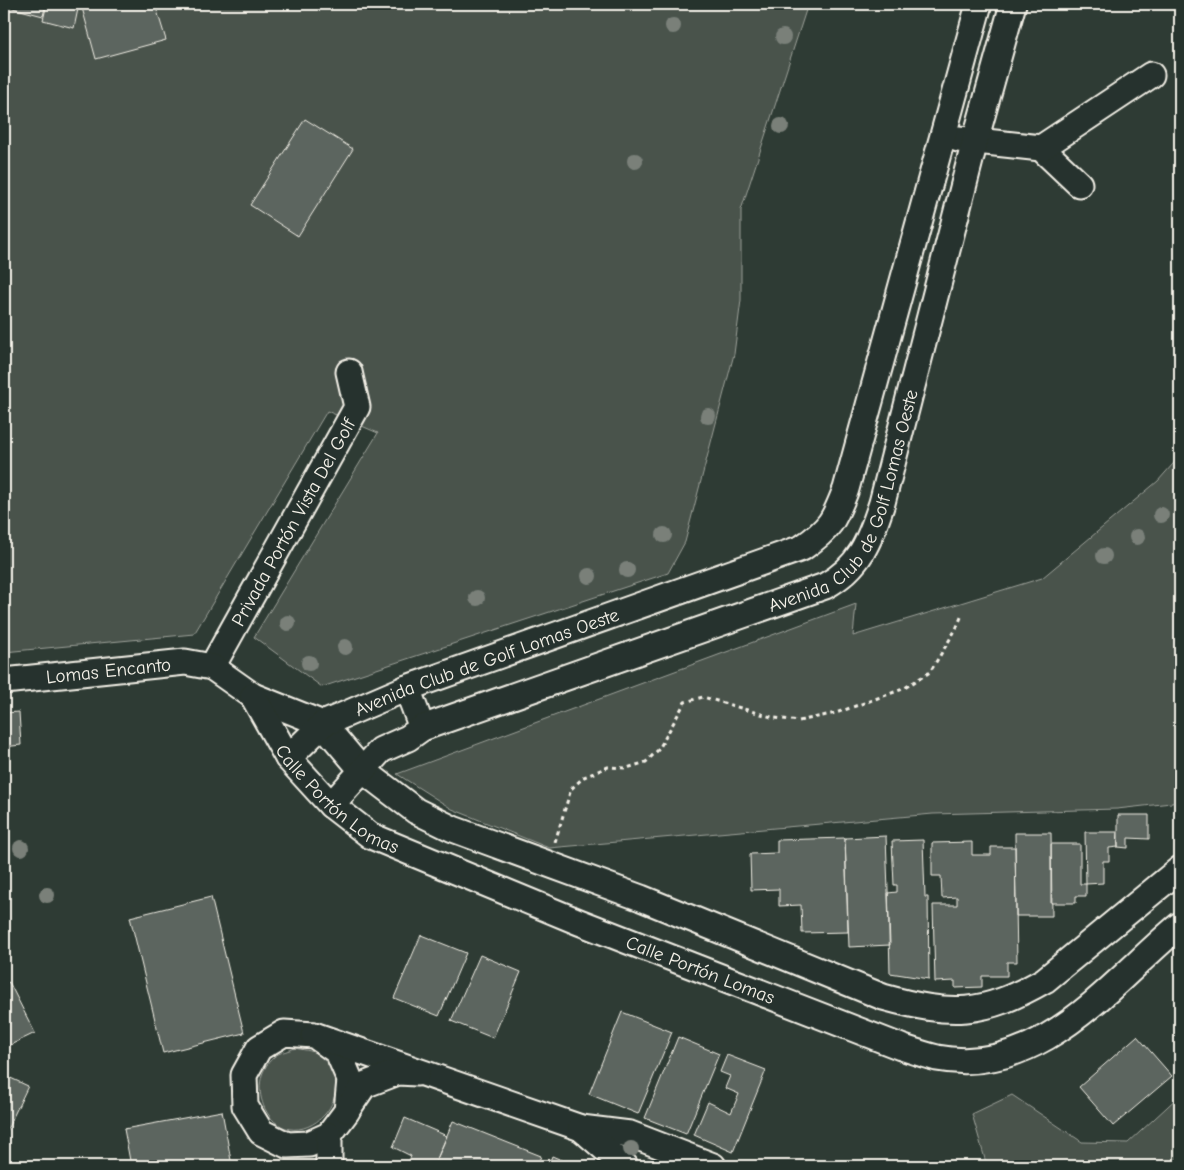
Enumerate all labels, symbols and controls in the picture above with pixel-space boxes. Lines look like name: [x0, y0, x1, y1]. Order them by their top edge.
street label: Avenida Club de Golf Lomas Oeste: [766, 387, 923, 617]
street label: Privada Portón Vista Del Golf: [227, 413, 361, 630]
street label: Avenida Club de Golf Lomas Oeste: [351, 604, 622, 721]
street label: Lomas Encanto: [45, 654, 172, 689]
street label: Calle Portón Lomas: [271, 741, 402, 858]
street label: Calle Portón Lomas: [623, 931, 778, 1009]

